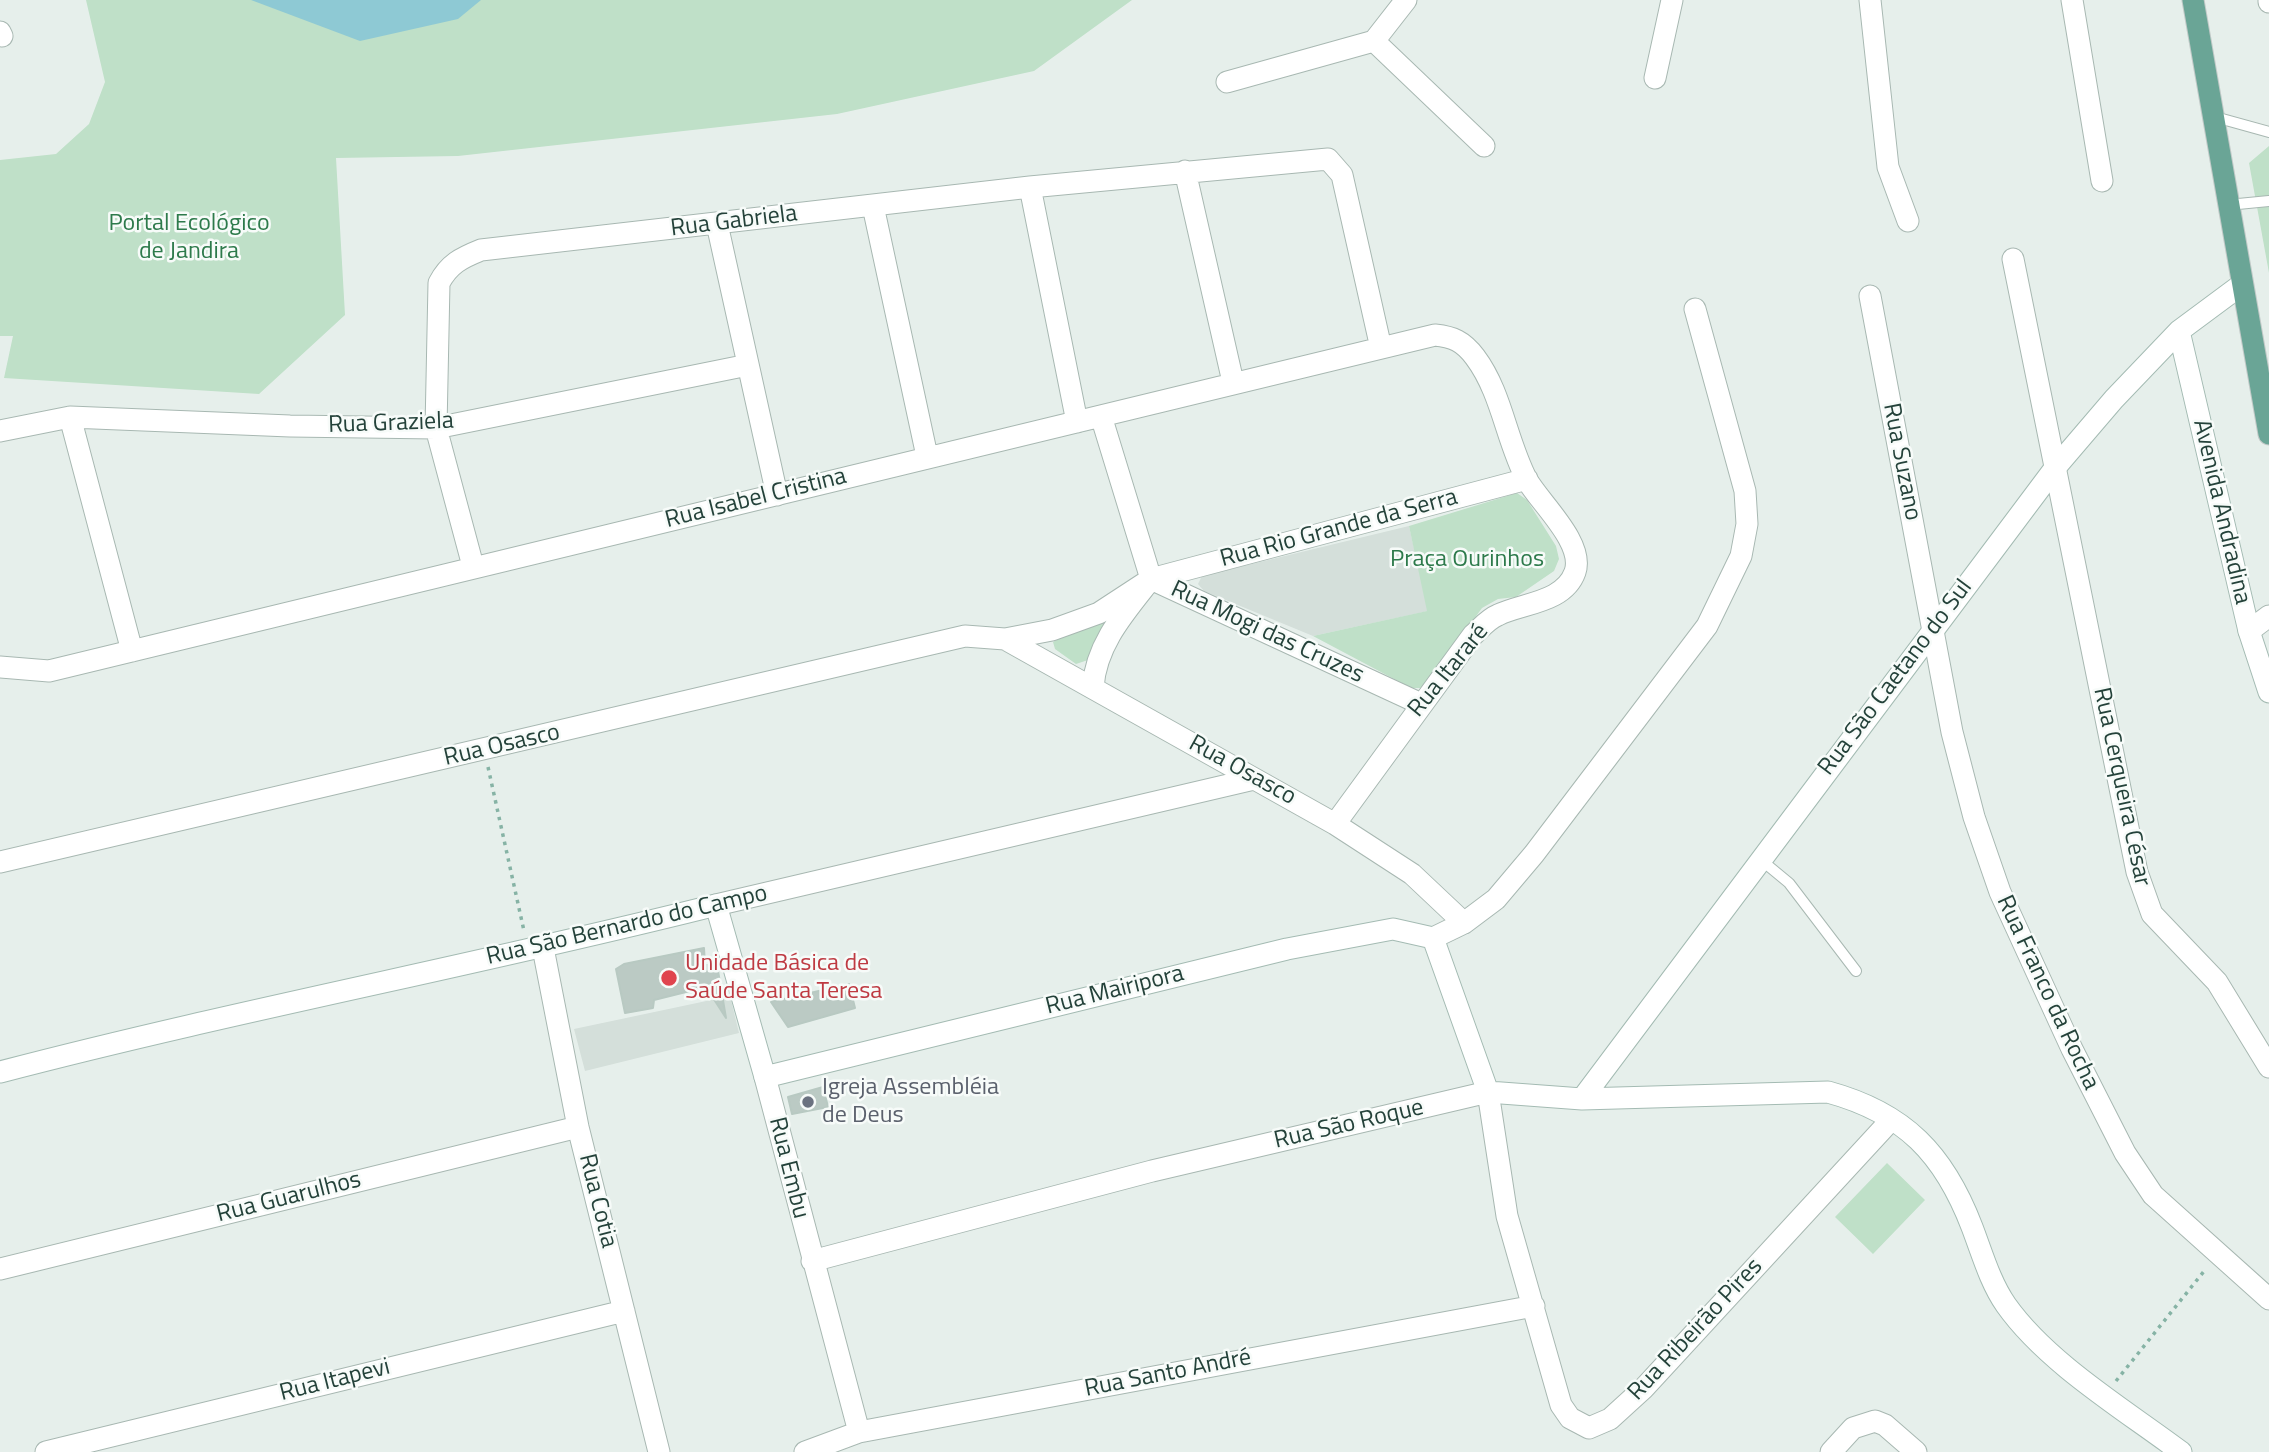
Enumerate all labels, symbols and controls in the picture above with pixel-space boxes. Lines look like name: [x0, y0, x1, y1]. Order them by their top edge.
street label: Rua Gabriela: [669, 200, 799, 244]
park label: Portal Ecológico de Jandira: [108, 210, 270, 266]
street label: Rua Suzano: [1876, 401, 1926, 523]
street label: Rua Graziela: [328, 407, 454, 441]
street label: Avenida Andradina: [2186, 417, 2256, 607]
street label: Rua Isabel Cristina: [662, 463, 850, 535]
street label: Rua Rio Grande da Serra: [1217, 483, 1461, 575]
park label: Praça Ourinhos: [1390, 546, 1544, 574]
street label: Rua São Caetano do Sul: [1813, 574, 1979, 782]
street label: Rua Mogi das Cruzes: [1166, 576, 1368, 690]
street label: Rua Itararé: [1403, 619, 1495, 723]
street label: Rua Cerqueira César: [2086, 685, 2156, 889]
street label: Rua Osasco: [441, 719, 563, 773]
street label: Rua Osasco: [1183, 730, 1301, 812]
street label: Rua São Bernardo do Campo: [484, 880, 770, 972]
street label: Rua Franco da Rocha: [1989, 891, 2105, 1095]
place label: Unidade Básica de Saúde Santa Teresa: [685, 950, 882, 1006]
street label: Rua Mairipora: [1043, 960, 1187, 1022]
marker: Unidade Básica de Saúde Santa Teresa: [659, 968, 679, 988]
place label: Igreja Assembléia de Deus: [822, 1074, 999, 1130]
marker: Igreja Assembléia de Deus: [800, 1094, 816, 1110]
street label: Rua São Roque: [1271, 1094, 1427, 1156]
street label: Rua Embu: [762, 1114, 814, 1222]
street label: Rua Cotia: [571, 1151, 623, 1251]
street label: Rua Guarulhos: [214, 1166, 364, 1230]
street label: Rua Ribeirão Pires: [1623, 1253, 1769, 1407]
street label: Rua Santo André: [1082, 1344, 1254, 1404]
street label: Rua Itapevi: [277, 1353, 393, 1409]

